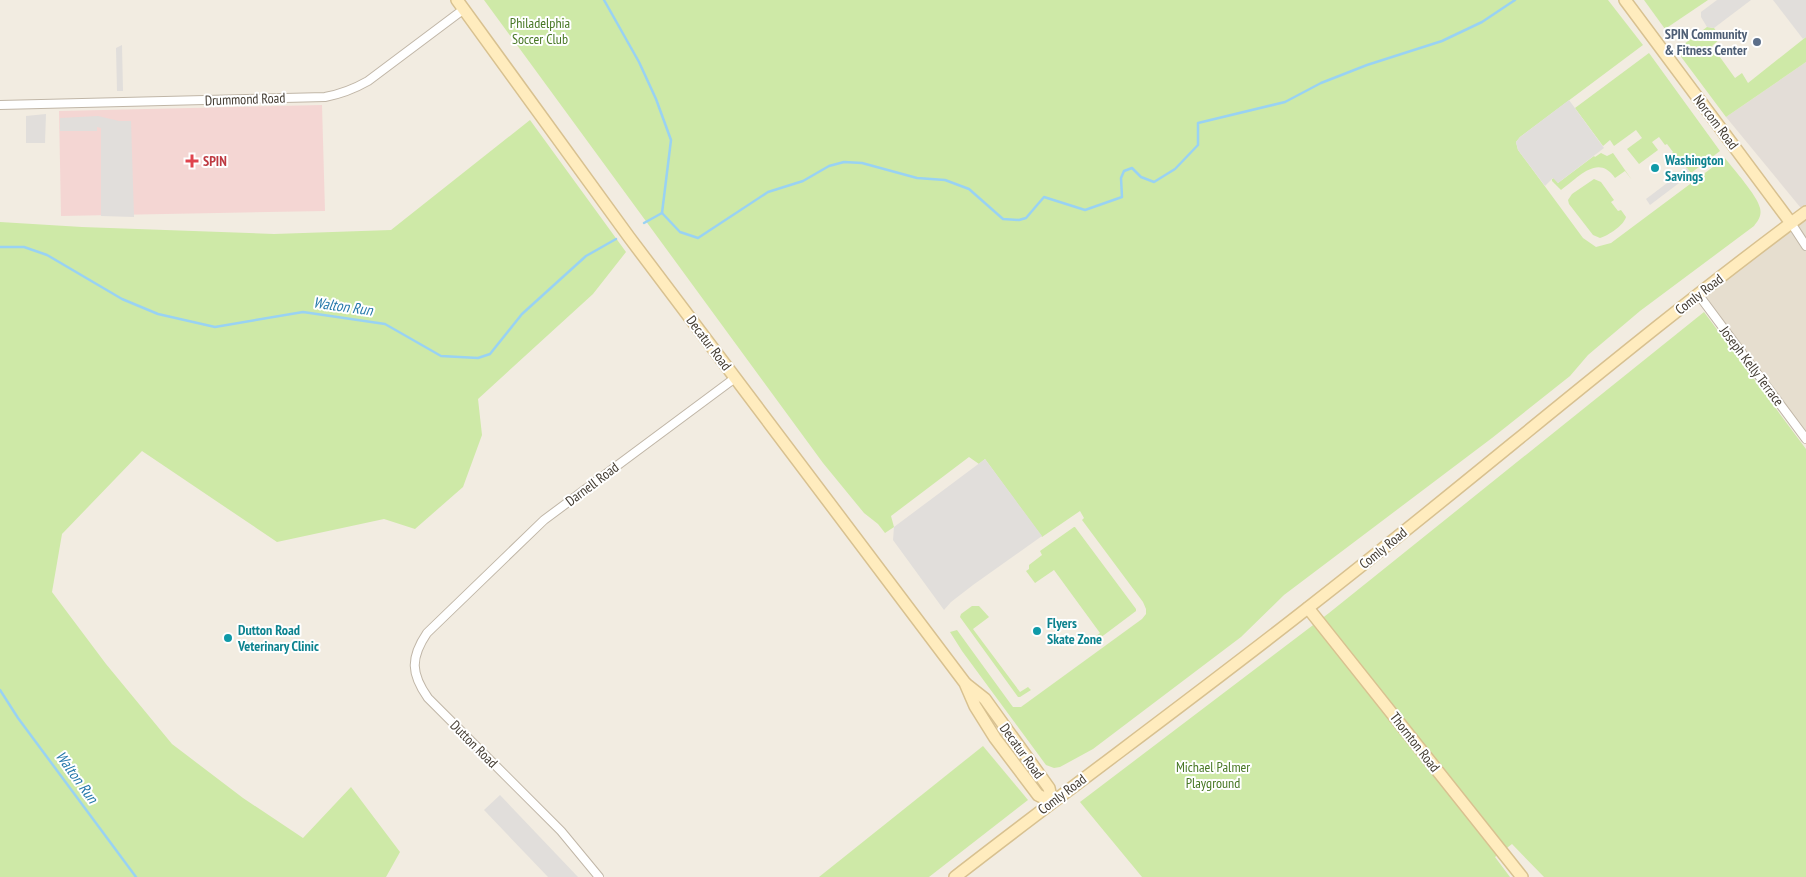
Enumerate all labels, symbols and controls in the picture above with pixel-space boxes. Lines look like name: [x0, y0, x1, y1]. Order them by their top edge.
park label: Philadelphia Soccer Club: [510, 14, 570, 48]
place label: SPIN Community & Fitness Center: [1664, 25, 1748, 59]
marker: SPIN Community & Fitness Center: [1751, 36, 1763, 48]
street label: Drummond Road: [204, 89, 286, 109]
street label: Norcom Road: [1689, 91, 1743, 153]
place label: Washington Savings: [1664, 151, 1724, 185]
place label: SPIN: [203, 152, 227, 170]
marker: SPIN: [185, 154, 199, 168]
marker: Washington Savings: [1649, 162, 1661, 174]
street label: Comly Road: [1671, 270, 1727, 318]
water label: Walton Run: [312, 292, 375, 320]
street label: Decatur Road: [682, 312, 736, 374]
street label: Joseph Kelly Terrace: [1715, 322, 1788, 410]
street label: Darnell Road: [562, 458, 622, 510]
street label: Comly Road: [1356, 523, 1410, 573]
place label: Flyers Skate Zone: [1047, 614, 1102, 648]
place label: Dutton Road Veterinary Clinic: [237, 621, 319, 655]
marker: Flyers Skate Zone: [1031, 625, 1043, 637]
marker: Dutton Road Veterinary Clinic: [222, 632, 234, 644]
street label: Thornton Road: [1386, 708, 1444, 776]
street label: Dutton Road: [446, 716, 502, 772]
street label: Decatur Road: [996, 720, 1048, 782]
water label: Walton Run: [52, 747, 103, 808]
park label: Michael Palmer Playground: [1176, 758, 1250, 792]
street label: Comly Road: [1034, 770, 1090, 818]

